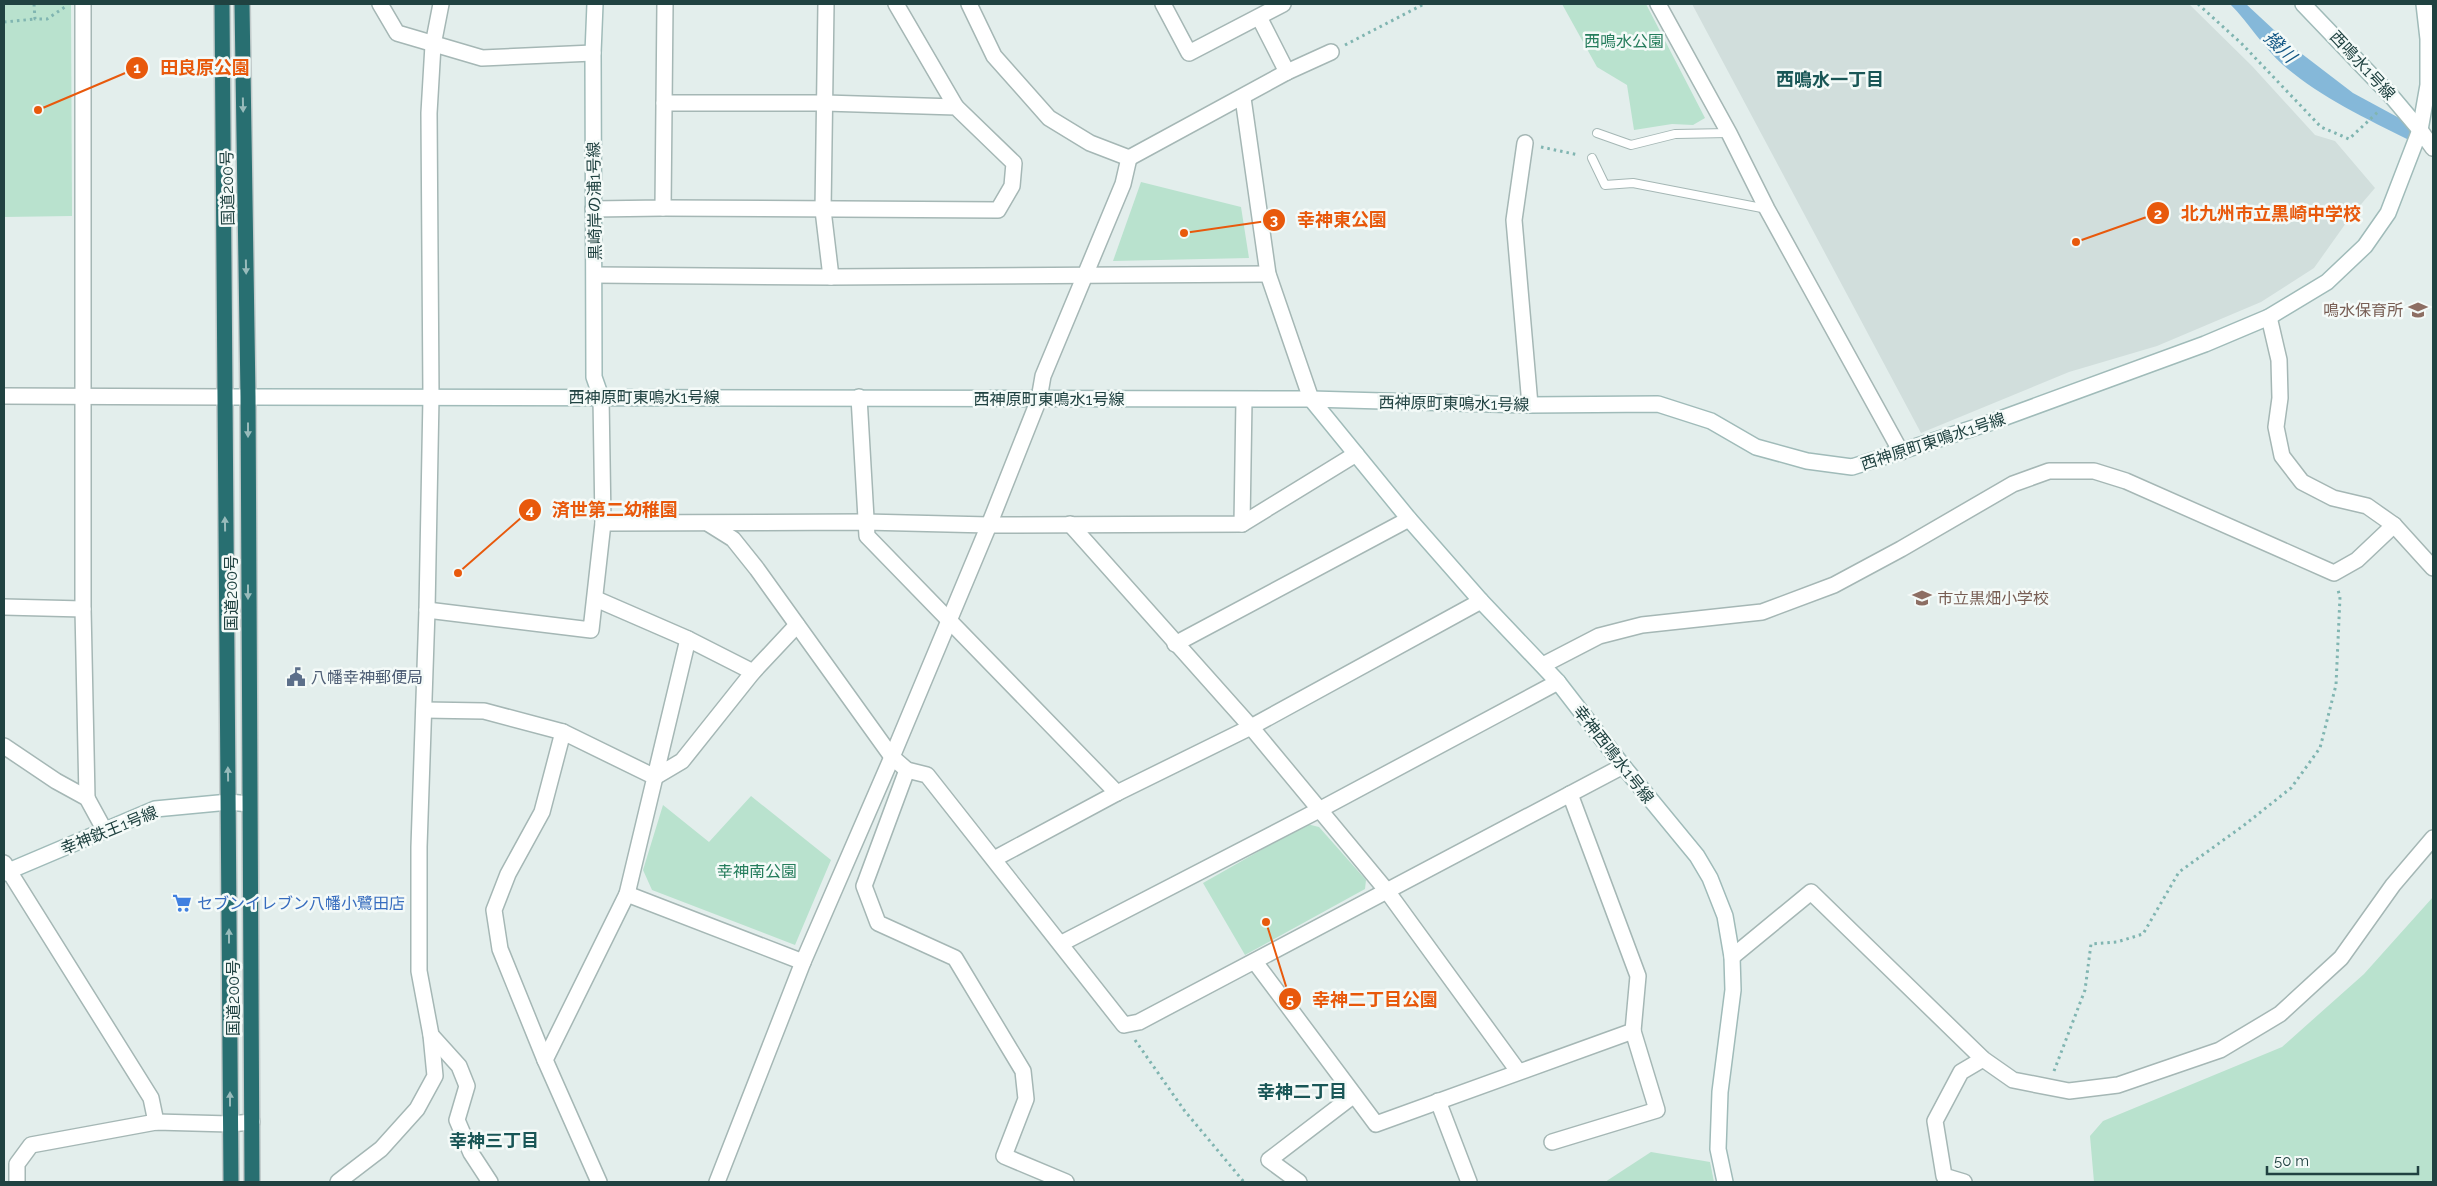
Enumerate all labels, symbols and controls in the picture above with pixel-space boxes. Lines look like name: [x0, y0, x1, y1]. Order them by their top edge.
water label: 撥川: [2260, 27, 2302, 68]
street label: 西鳴水1号線: [2326, 27, 2399, 104]
park label: 西鳴水公園: [1584, 32, 1664, 51]
callout: 田良原公園: [125, 51, 260, 84]
text: 田良原公園: [160, 57, 250, 78]
text: 1: [133, 59, 141, 77]
district label: 西鳴水一丁目: [1776, 69, 1884, 90]
one-way arrow: [240, 97, 248, 113]
street label: 黒崎岸の浦1号線: [584, 141, 605, 261]
street label: 国道200号: [217, 150, 238, 226]
callout: 北九州市立黒崎中学校: [2146, 197, 2371, 230]
callout: 幸神東公園: [1262, 203, 1397, 236]
text: 北九州市立黒崎中学校: [2181, 203, 2361, 224]
text: 2: [2154, 205, 2162, 223]
text: 幸神東公園: [1297, 209, 1387, 230]
text: 3: [1270, 211, 1278, 229]
one-way arrow: [242, 260, 250, 276]
school or university icon: 鳴水保育所: [2407, 299, 2429, 321]
place label: 鳴水保育所: [2323, 301, 2403, 320]
street label: 西神原町東鳴水1号線: [569, 388, 719, 407]
street label: 西神原町東鳴水1号線: [974, 390, 1124, 409]
street label: 西神原町東鳴水1号線: [1378, 393, 1530, 414]
street label: 西神原町東鳴水1号線: [1858, 409, 2008, 474]
one-way arrow: [244, 422, 252, 438]
callout: 済世第二幼稚園: [517, 494, 688, 527]
text: 済世第二幼稚園: [552, 499, 678, 520]
text: 4: [526, 501, 535, 519]
one-way arrow: [221, 515, 229, 531]
street label: 国道200号: [222, 555, 241, 631]
one-way arrow: [244, 585, 252, 601]
school or university icon: 市立黒畑小学校: [1911, 587, 1933, 609]
place label: 市立黒畑小学校: [1937, 589, 2049, 608]
public building icon: 八幡幸神郵便局: [285, 666, 307, 688]
place label: 八幡幸神郵便局: [311, 668, 423, 687]
street label: 幸神西鳴水1号線: [1570, 702, 1658, 807]
one-way arrow: [224, 765, 232, 781]
street label: 幸神鉄王1号線: [58, 802, 160, 859]
park label: 幸神南公園: [717, 862, 797, 881]
supermarket icon: セブンイレブン八幡小鷺田店: [171, 892, 193, 914]
place label: セブンイレブン八幡小鷺田店: [197, 894, 405, 913]
one-way arrow: [225, 928, 233, 944]
street label: 国道200号: [224, 960, 243, 1036]
callout: 幸神二丁目公園: [1277, 983, 1448, 1016]
text: 幸神二丁目公園: [1312, 989, 1438, 1010]
text: 5: [1286, 991, 1294, 1009]
district label: 幸神二丁目: [1257, 1081, 1347, 1102]
one-way arrow: [226, 1090, 234, 1106]
district label: 幸神三丁目: [449, 1130, 539, 1151]
scale bar: [2267, 1144, 2418, 1176]
text: 50 m: [2274, 1152, 2309, 1170]

